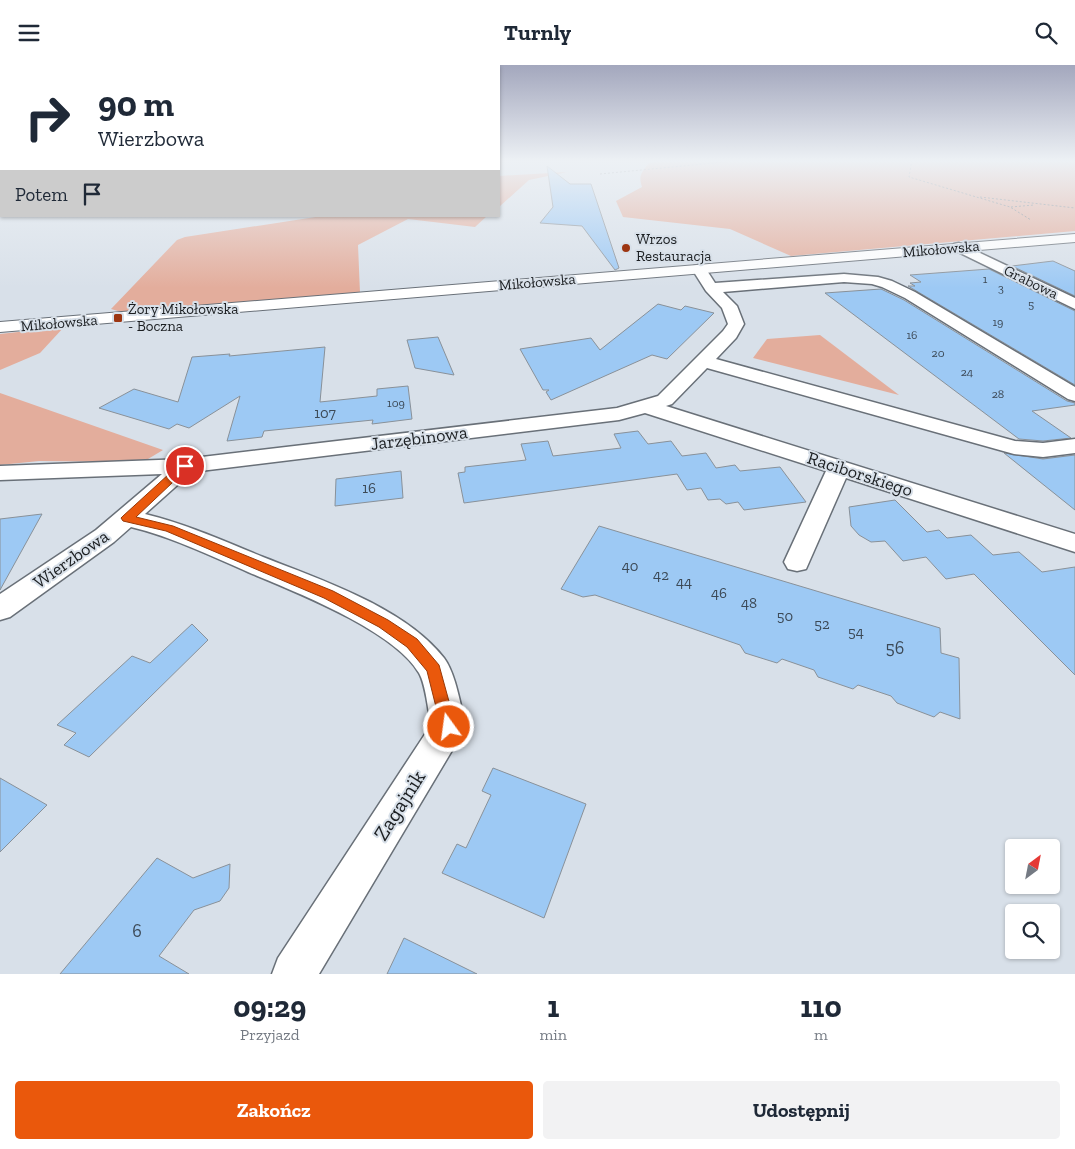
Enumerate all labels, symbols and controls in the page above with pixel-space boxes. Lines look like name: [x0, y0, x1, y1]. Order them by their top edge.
icon: menu: [15, 19, 43, 47]
text: Turnly: [504, 19, 571, 46]
icon: search: [1032, 19, 1060, 47]
text: 90 m: [98, 83, 174, 125]
icon: right: [15, 85, 80, 150]
text: Wierzbowa: [98, 125, 204, 152]
icon: arrive: [78, 180, 106, 208]
text: Potem: [15, 183, 68, 206]
place label: Wrzos Restauracja: [636, 230, 711, 265]
street label: Mikołowska: [902, 237, 980, 261]
marker: Wrzos Restauracja: [620, 242, 632, 254]
street label: Grabowa: [1001, 261, 1061, 303]
street label: Mikołowska: [498, 270, 576, 294]
house number: 1: [983, 272, 988, 286]
house number: 3: [998, 281, 1004, 295]
house number: 5: [1028, 297, 1034, 311]
place label: Żory Mikołowska - Boczna: [128, 300, 239, 335]
street label: Mikołowska: [20, 311, 98, 335]
marker: Żory Mikołowska - Boczna: [112, 312, 124, 324]
house number: 19: [993, 315, 1004, 329]
house number: 16: [907, 328, 918, 342]
house number: 20: [931, 346, 945, 360]
house number: 24: [961, 365, 974, 379]
house number: 28: [992, 387, 1004, 401]
house number: 109: [387, 396, 405, 410]
house number: 107: [314, 404, 336, 422]
street label: Jarzębinowa: [369, 421, 469, 455]
pin: [164, 445, 206, 487]
street label: Raciborskiego: [805, 447, 915, 501]
icon: arrive: [171, 452, 199, 480]
house number: 16: [362, 479, 376, 497]
street label: Wierzbowa: [29, 525, 113, 593]
house number: 40: [622, 557, 638, 575]
house number: 42: [653, 566, 669, 584]
house number: 44: [676, 573, 692, 591]
house number: 46: [711, 584, 727, 602]
house number: 48: [741, 594, 757, 612]
house number: 50: [777, 607, 793, 625]
house number: 52: [814, 615, 830, 633]
house number: 54: [848, 623, 864, 641]
house number: 56: [886, 637, 904, 659]
position arrow: [422, 700, 474, 752]
street label: Zagajnik: [368, 765, 431, 845]
north arrow: [1005, 839, 1060, 894]
map controls: [1005, 839, 1060, 959]
button: search: [1005, 904, 1060, 959]
house number: 6: [132, 920, 142, 942]
text: 09:29: [233, 989, 306, 1025]
text: 1: [547, 989, 559, 1025]
text: 110: [800, 989, 842, 1025]
text: Przyjazd: [240, 1025, 299, 1044]
text: min: [539, 1025, 567, 1044]
text: m: [814, 1025, 828, 1044]
button: Zakończ: [15, 1081, 533, 1139]
button: Udostępnij: [543, 1081, 1060, 1139]

